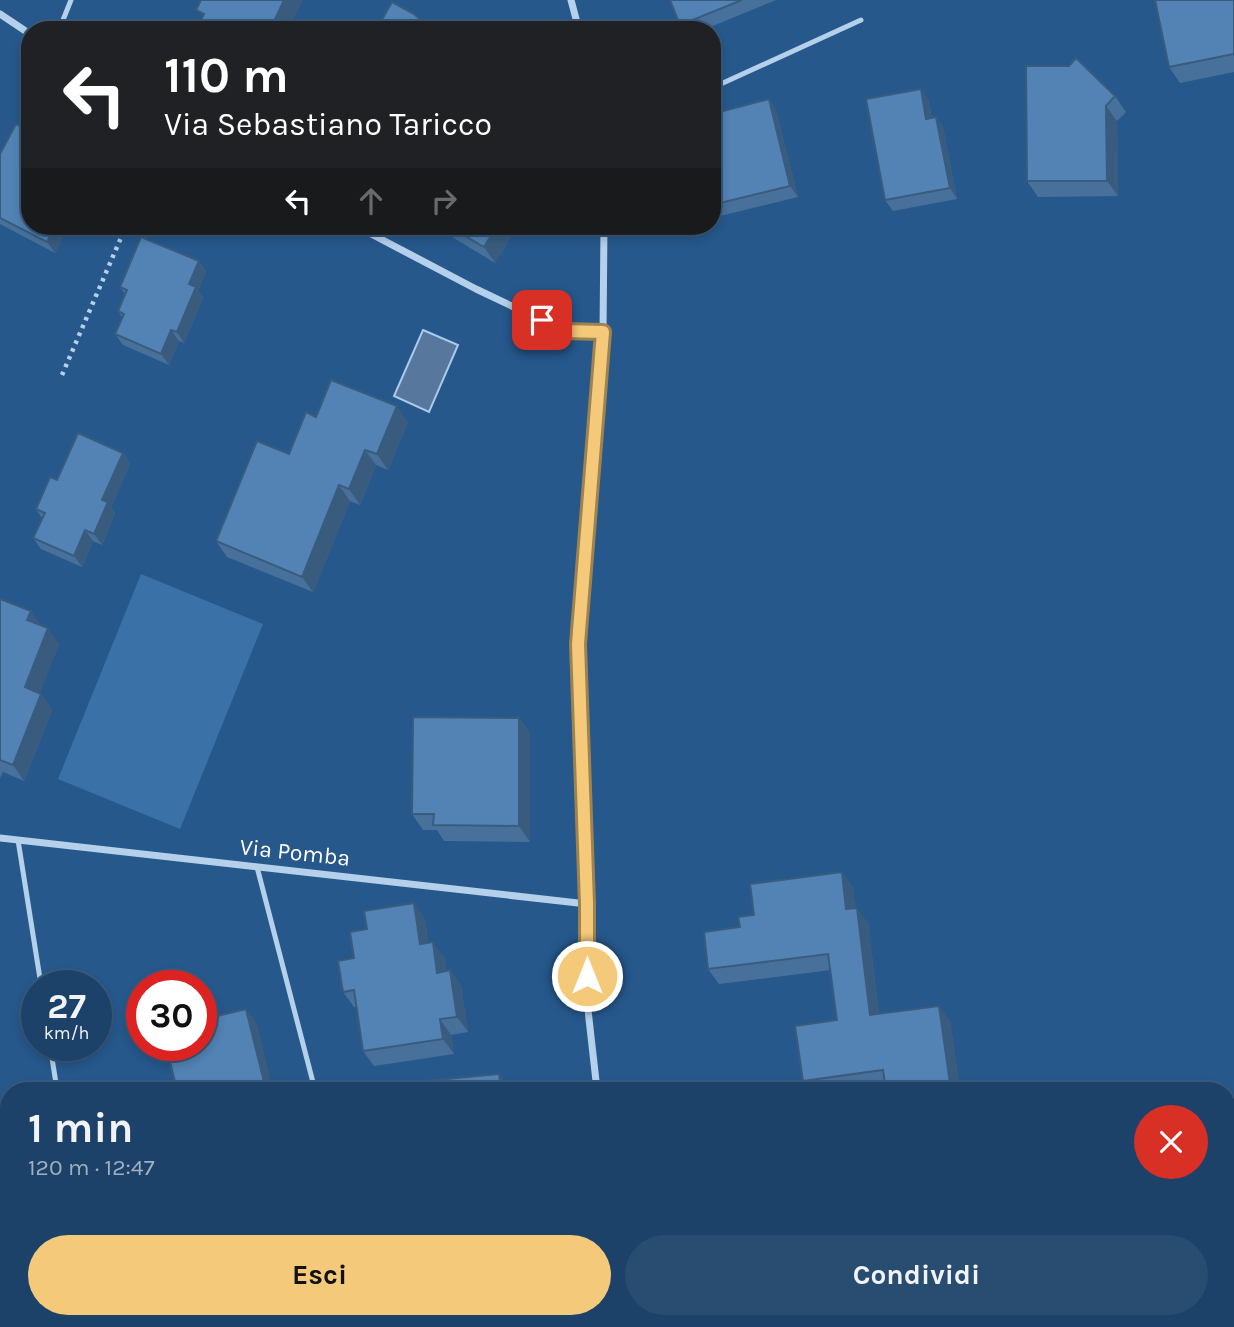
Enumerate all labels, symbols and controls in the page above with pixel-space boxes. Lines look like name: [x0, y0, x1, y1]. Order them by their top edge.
text: 110 m: [164, 47, 289, 104]
icon: left: [49, 49, 140, 140]
text: Via Sebastiano Taricco: [164, 106, 492, 143]
icon: left: [279, 182, 317, 220]
icon: ahead: [352, 182, 390, 220]
icon: right: [425, 182, 463, 220]
pin: [512, 290, 572, 350]
icon: arrive: [523, 301, 561, 339]
street label: Via Pomba: [238, 833, 352, 872]
position arrow: [550, 939, 624, 1013]
speed limit sign: 30: [126, 970, 217, 1061]
text: 27: [47, 986, 86, 1027]
text: km/h: [44, 1022, 89, 1044]
text: 1 min: [28, 1103, 133, 1153]
button: close: [1134, 1105, 1208, 1179]
text: 120 m · 12:47: [28, 1154, 154, 1181]
button: Esci: [28, 1235, 611, 1315]
button: Condividi: [625, 1235, 1208, 1315]

